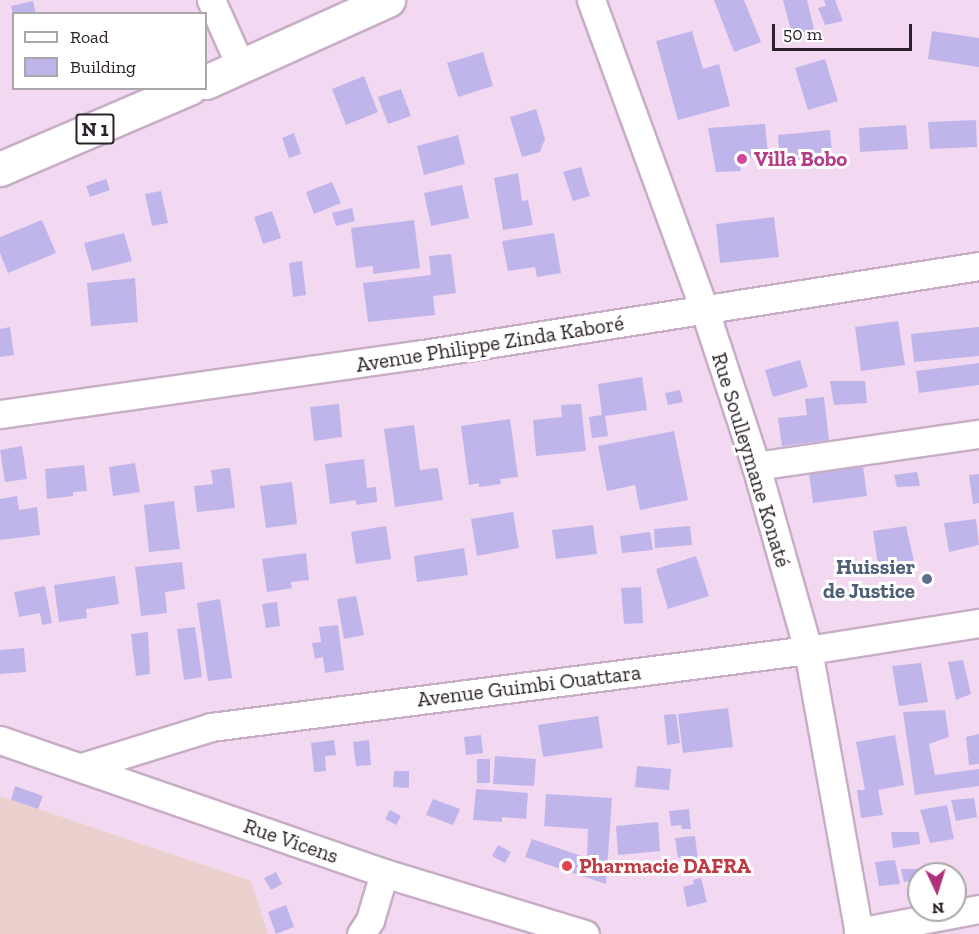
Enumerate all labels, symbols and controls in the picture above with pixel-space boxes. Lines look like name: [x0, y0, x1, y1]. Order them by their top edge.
legend: [12, 12, 207, 90]
scale bar: [775, 12, 914, 50]
text: 50 m: [783, 23, 822, 45]
text: Road: [70, 26, 109, 48]
text: Building: [70, 56, 136, 78]
road number: N 1: [74, 112, 116, 146]
place label: Villa Bobo: [754, 146, 847, 172]
marker: Villa Bobo: [735, 152, 749, 166]
street label: Avenue Philippe Zinda Kaboré: [354, 310, 626, 378]
street label: Rue Soulleymane Konaté: [706, 350, 796, 570]
place label: Huissier de Justice: [823, 554, 915, 604]
marker: Huissier de Justice: [920, 572, 934, 586]
street label: Avenue Guimbi Ouattara: [416, 660, 642, 712]
street label: Rue Vicens: [240, 813, 342, 869]
place label: Pharmacie DAFRA: [579, 853, 751, 879]
marker: Pharmacie DAFRA: [560, 859, 574, 873]
north arrow: [907, 862, 967, 922]
text: N: [931, 899, 945, 918]

